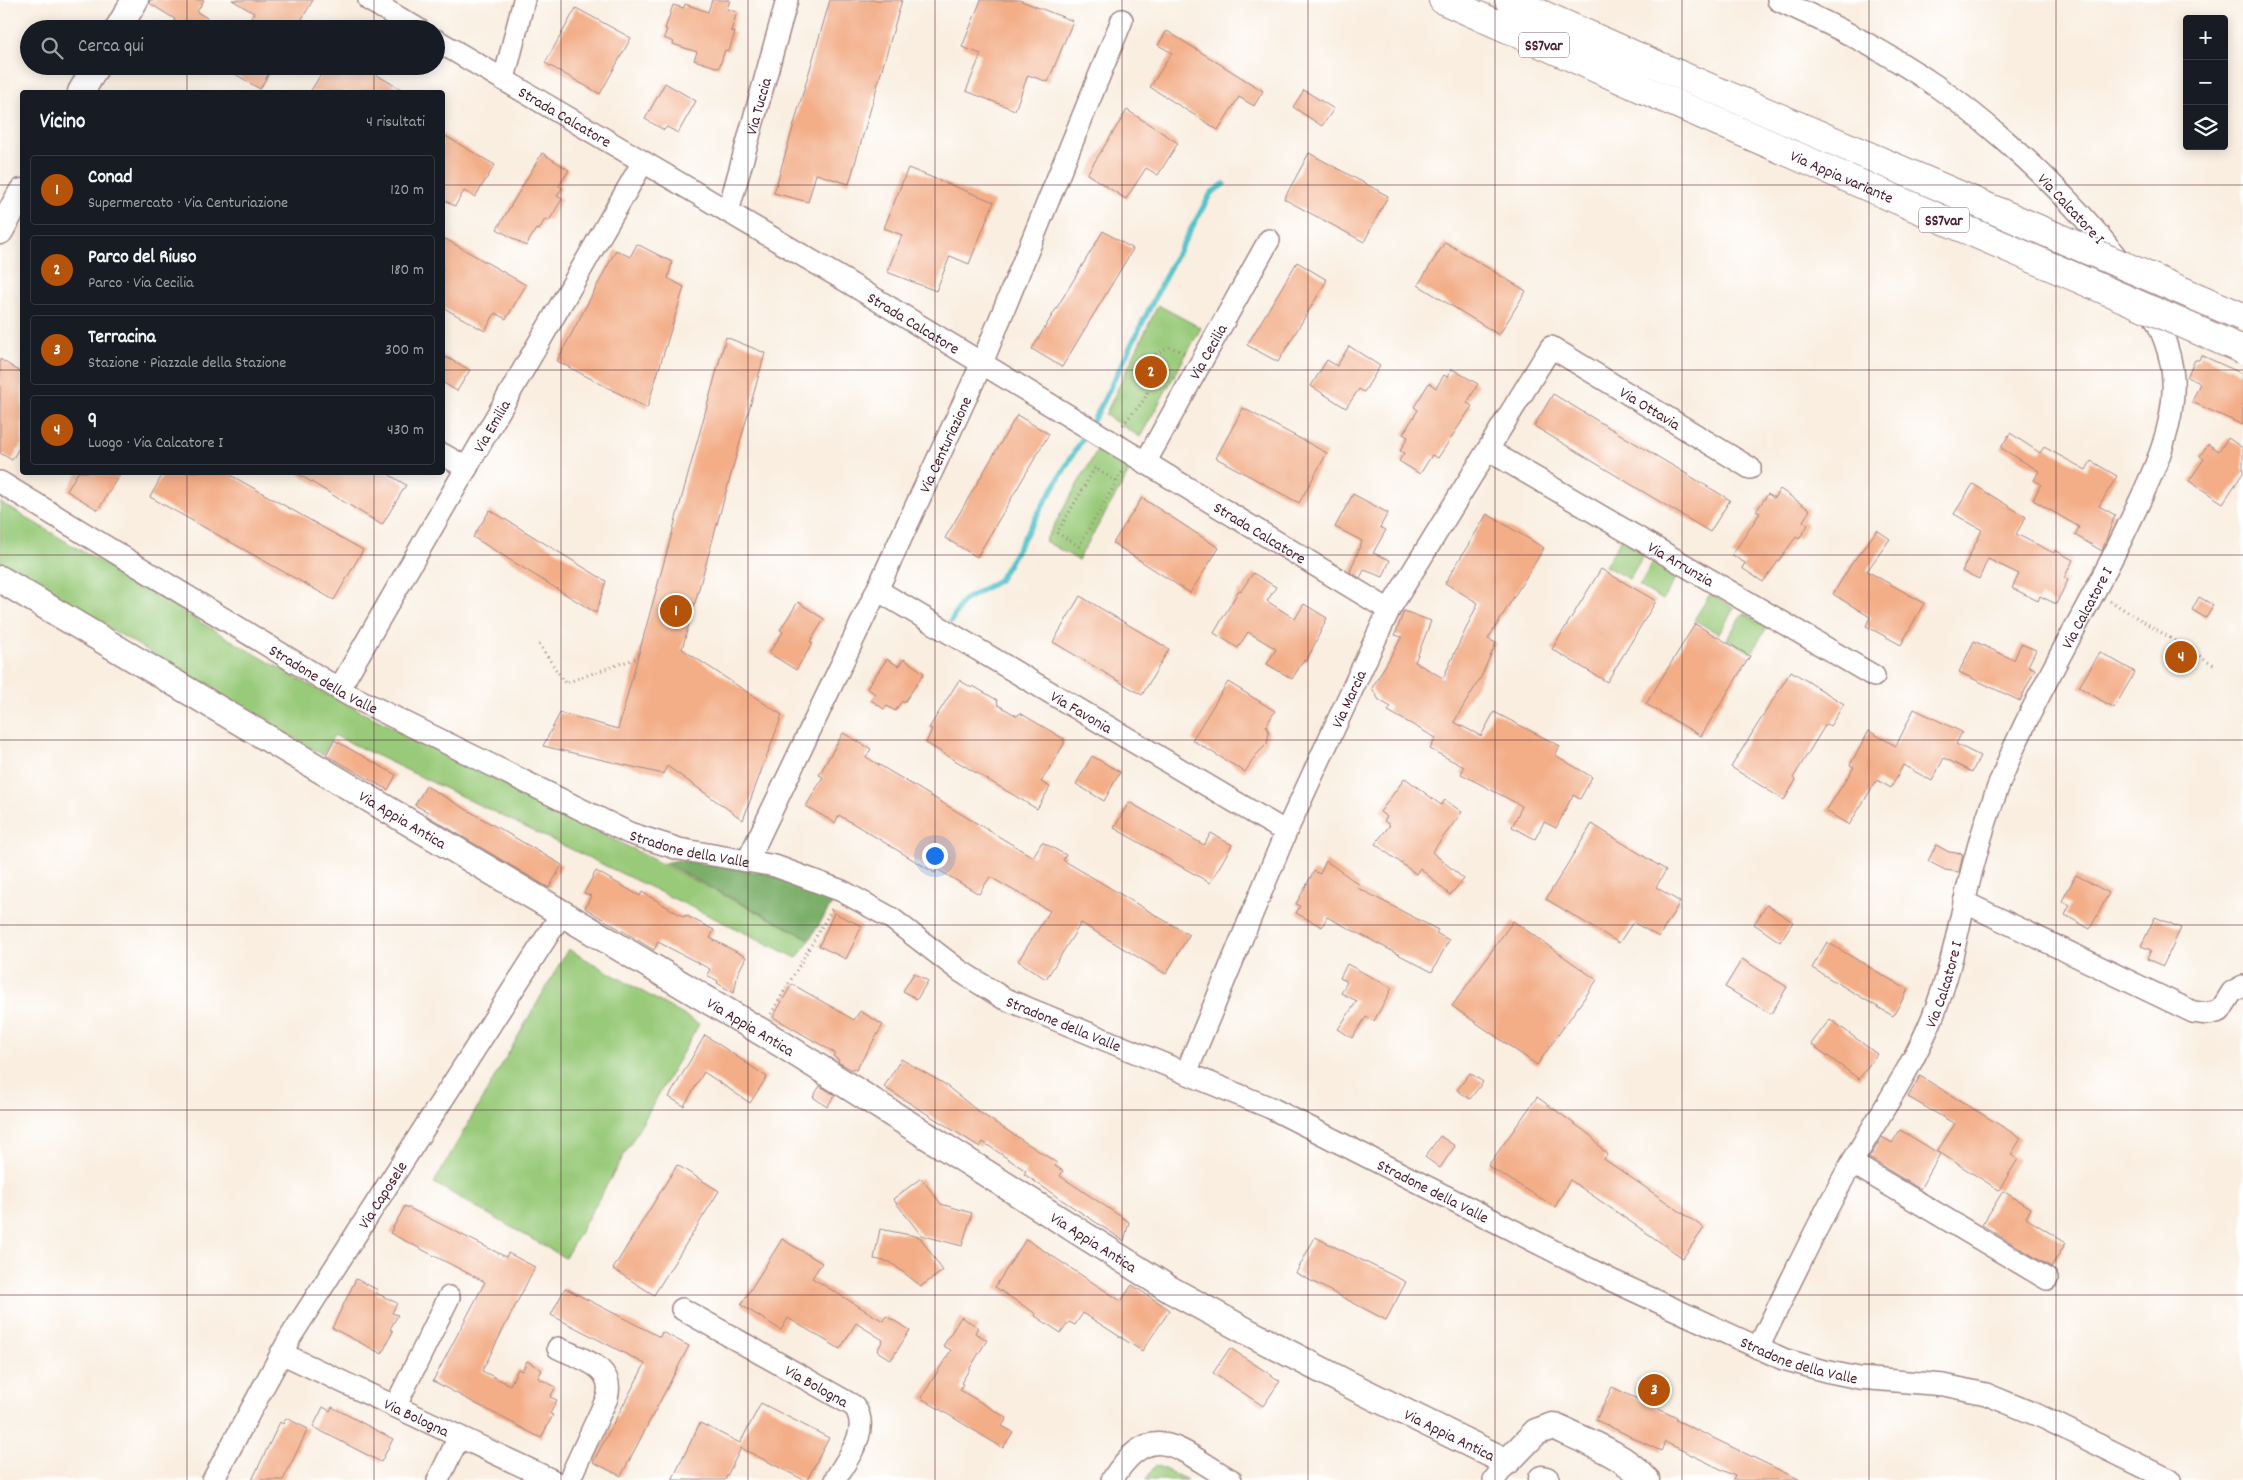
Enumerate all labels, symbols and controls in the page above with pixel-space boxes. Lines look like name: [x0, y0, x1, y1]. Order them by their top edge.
map controls: [2183, 15, 2228, 150]
button: +: [2183, 15, 2228, 60]
search box: [20, 20, 445, 75]
road number: SS7var: [1519, 32, 1569, 58]
icon: search: [38, 34, 66, 62]
text: Cerca qui: [78, 34, 144, 61]
button: −: [2183, 60, 2228, 105]
street label: Via Tuccia: [741, 75, 779, 138]
street label: Strada Calcatore: [513, 82, 615, 155]
button: layers: [2183, 105, 2228, 150]
text: Vicino: [40, 108, 85, 138]
text: 4 risultati: [366, 111, 425, 134]
street label: Via Appia variante: [1786, 145, 1896, 211]
text: Conad: [88, 165, 132, 192]
street label: Via Calcatore I: [2031, 169, 2109, 250]
text: 1: [55, 179, 59, 202]
text: 120 m: [390, 179, 424, 202]
text: Supermercato · Via Centuriazione: [88, 192, 288, 215]
road number: SS7var: [1919, 208, 1969, 232]
text: Parco del Riuso: [88, 245, 197, 272]
text: 2: [54, 259, 61, 282]
text: 180 m: [391, 259, 424, 282]
text: Parco · Via Cecilia: [88, 272, 194, 295]
street label: Strada Calcatore: [862, 287, 963, 361]
street label: Via Cecilia: [1185, 320, 1234, 384]
text: Terracina: [88, 325, 156, 352]
text: 3: [53, 339, 61, 362]
text: 300 m: [385, 339, 424, 362]
text: Stazione · Piazzale della Stazione: [88, 352, 286, 375]
pin: 2: [1135, 353, 1167, 391]
street label: Via Ottavia: [1614, 382, 1684, 437]
street label: Via Centuriazione: [914, 393, 979, 497]
street label: Via Emilia: [469, 396, 518, 457]
text: q: [88, 405, 96, 432]
text: 4: [54, 419, 60, 442]
text: 430 m: [387, 419, 424, 442]
text: Luogo · Via Calcatore I: [88, 432, 223, 455]
street label: Strada Calcatore: [1208, 497, 1310, 571]
street label: Via Arrunzia: [1643, 537, 1718, 594]
street label: Via Calcatore I: [2057, 564, 2120, 654]
pin: 1: [660, 592, 692, 630]
pin: 4: [2165, 638, 2197, 676]
street label: Stradone della Valle: [264, 640, 381, 721]
street label: Via Marcia: [1327, 666, 1374, 732]
street label: Via Favonia: [1045, 686, 1116, 741]
street label: Via Appia Antica: [354, 786, 450, 856]
street label: Stradone della Valle: [626, 825, 751, 875]
your location: [922, 843, 948, 869]
street label: Via Calcatore I: [1920, 939, 1969, 1032]
street label: Stradone della Valle: [1002, 991, 1124, 1059]
street label: Via Appia Antica: [702, 993, 798, 1063]
street label: Stradone della Valle: [1372, 1155, 1492, 1230]
street label: Via Caposele: [354, 1157, 414, 1234]
street label: Via Appia Antica: [1045, 1207, 1141, 1280]
street label: Stradone della Valle: [1736, 1332, 1859, 1391]
street label: Via Bologna: [780, 1360, 852, 1415]
pin: 3: [1638, 1371, 1670, 1409]
street label: Via Bologna: [379, 1394, 453, 1444]
street label: Via Appia Antica: [1400, 1404, 1498, 1468]

